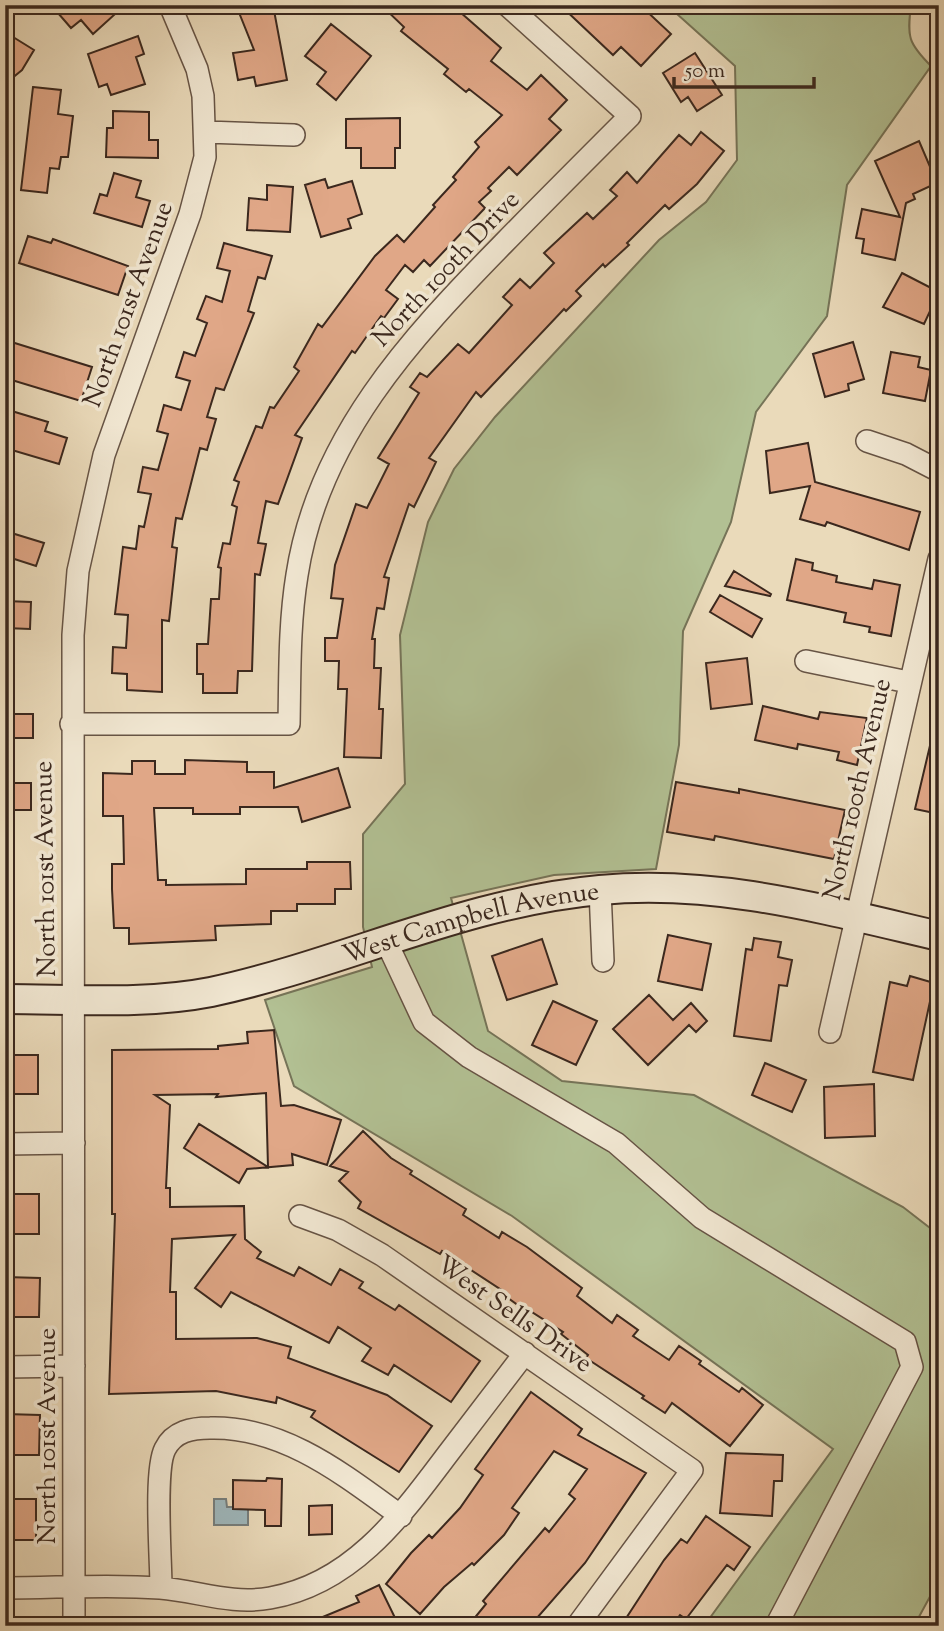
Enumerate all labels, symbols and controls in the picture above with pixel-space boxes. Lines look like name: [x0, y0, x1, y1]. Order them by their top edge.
scale bar: [674, 46, 814, 90]
text: 50 m: [684, 57, 725, 87]
street label: North 100th Drive: [364, 183, 529, 356]
street label: North 101st Avenue: [75, 197, 184, 413]
street label: North 100th Avenue: [815, 675, 902, 904]
street label: North 101st Avenue: [26, 760, 67, 978]
street label: West Campbell Avenue: [338, 874, 601, 975]
street label: West Sells Drive: [428, 1247, 599, 1383]
street label: North 101st Avenue: [30, 1328, 67, 1544]

